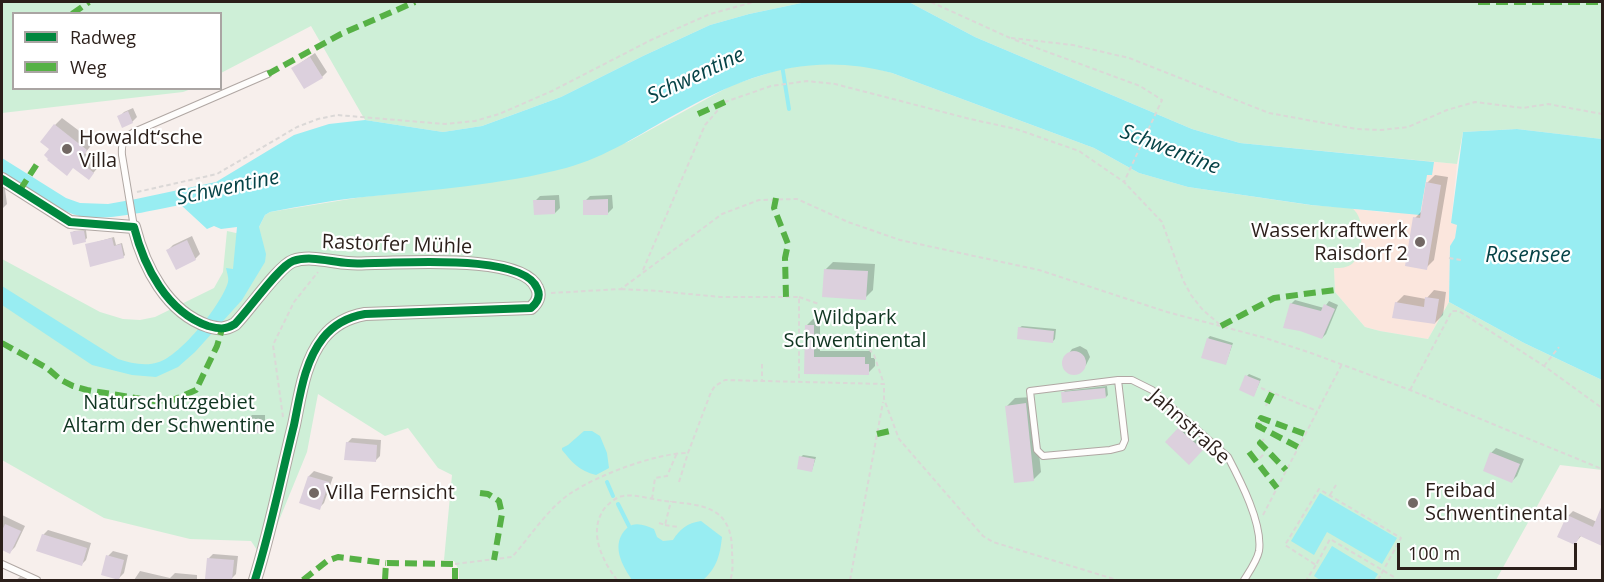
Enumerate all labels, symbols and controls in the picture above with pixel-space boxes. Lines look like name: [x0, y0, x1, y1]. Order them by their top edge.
legend: [12, 12, 222, 90]
text: Radweg: [70, 25, 136, 49]
water label: Schwentine: [643, 42, 749, 110]
text: Weg: [70, 55, 107, 79]
water label: Schwentine: [1117, 120, 1223, 180]
place label: Howaldt‘sche Villa: [79, 126, 203, 173]
marker: Howaldt‘sche Villa: [60, 142, 74, 156]
water label: Schwentine: [174, 165, 282, 211]
place label: Wasserkraftwerk Raisdorf 2: [1251, 219, 1408, 266]
street label: Rastorfer Mühle: [321, 230, 473, 260]
marker: Wasserkraftwerk Raisdorf 2: [1413, 235, 1427, 249]
water label: Rosensee: [1485, 243, 1571, 269]
park label: Wildpark Schwentinental: [783, 306, 927, 353]
street label: Jahnstraße: [1144, 384, 1234, 470]
park label: Naturschutzgebiet Altarm der Schwentine: [63, 391, 275, 438]
place label: Freibad Schwentinental: [1425, 479, 1568, 526]
place label: Villa Fernsicht: [326, 481, 455, 505]
marker: Villa Fernsicht: [307, 486, 321, 500]
marker: Freibad Schwentinental: [1406, 496, 1420, 510]
scale bar: [1400, 531, 1580, 569]
text: 100 m: [1408, 541, 1460, 565]

